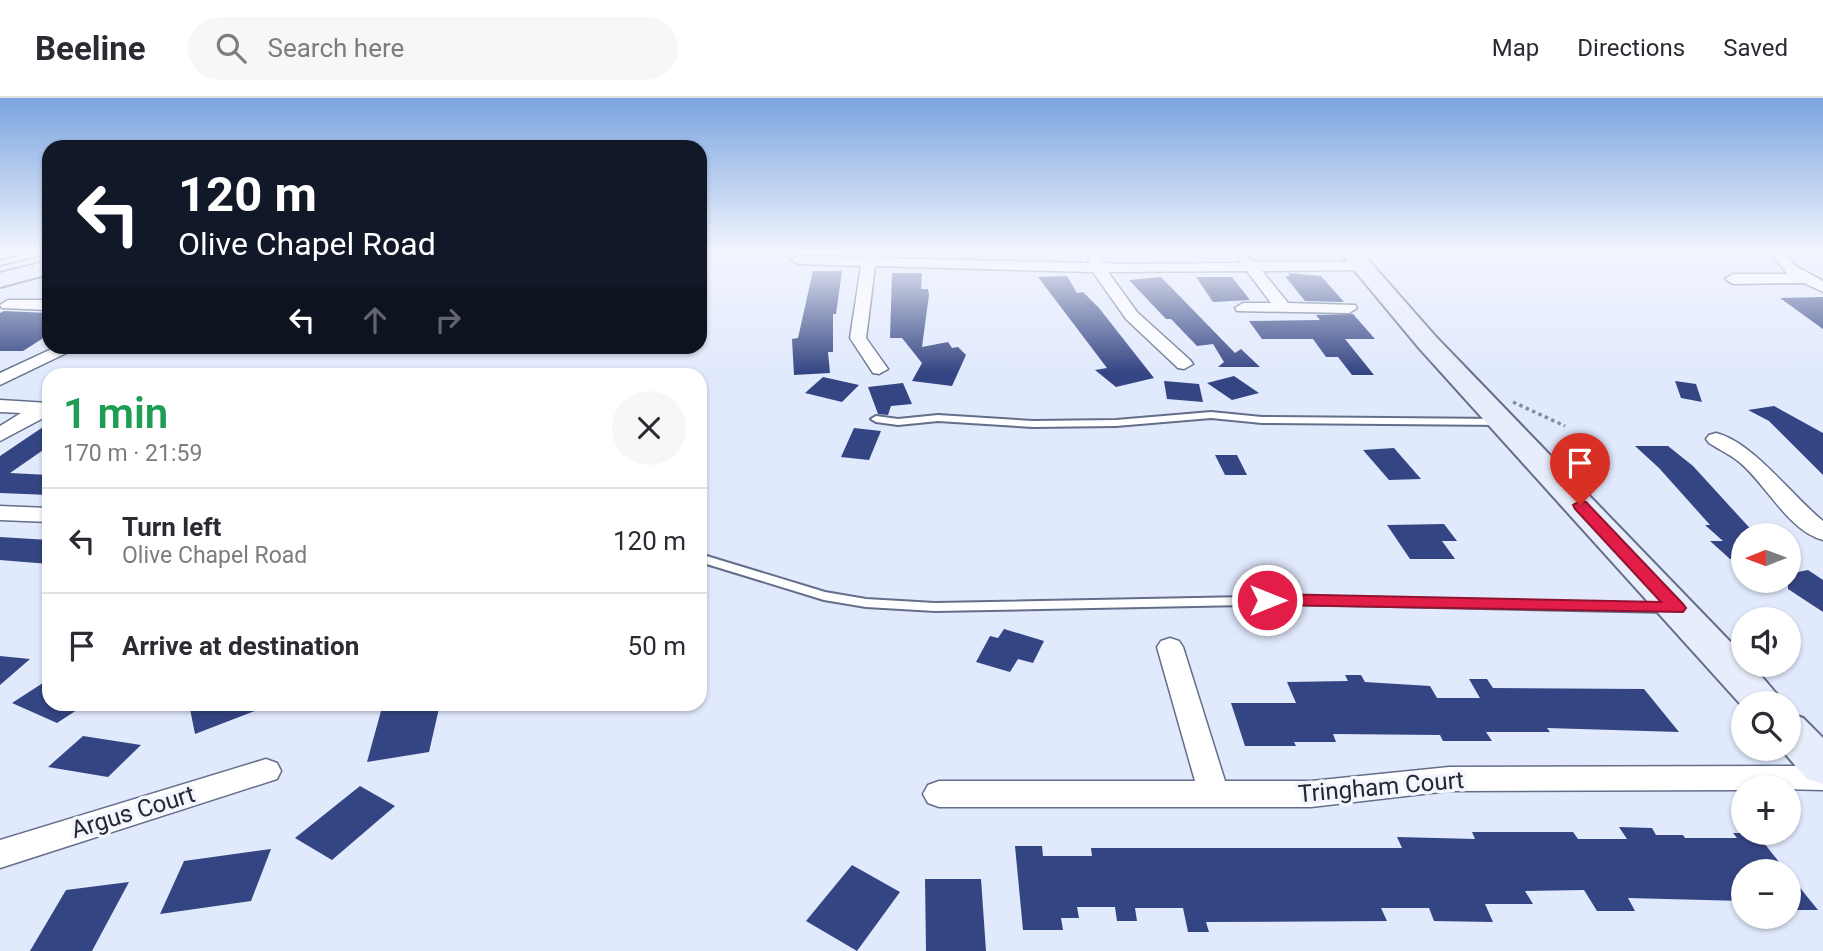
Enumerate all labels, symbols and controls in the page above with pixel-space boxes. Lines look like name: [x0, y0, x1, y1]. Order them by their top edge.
search box: [188, 17, 678, 80]
text: Beeline: [35, 29, 146, 68]
icon: search: [212, 29, 250, 67]
text: Search here: [268, 33, 404, 63]
text: Map: [1492, 34, 1539, 62]
text: Directions: [1577, 34, 1685, 62]
text: Saved: [1723, 34, 1788, 62]
text: 120 m: [178, 166, 317, 223]
icon: left: [63, 168, 154, 259]
text: Olive Chapel Road: [178, 225, 436, 263]
icon: left: [283, 301, 321, 339]
icon: ahead: [356, 301, 394, 339]
icon: right: [429, 301, 467, 339]
text: 1 min: [63, 389, 168, 438]
button: close: [612, 391, 686, 465]
pin: [1550, 433, 1610, 505]
text: 170 m · 21:59: [63, 440, 202, 467]
icon: arrive: [1561, 444, 1599, 482]
text: Turn left: [122, 512, 221, 542]
icon: left: [63, 522, 101, 560]
north arrow: [1731, 523, 1801, 593]
map controls: [1731, 523, 1801, 929]
text: 120 m: [613, 526, 686, 556]
text: Olive Chapel Road: [122, 542, 307, 569]
position arrow: [1230, 563, 1304, 637]
button: sound: [1731, 607, 1801, 677]
icon: arrive: [63, 627, 101, 665]
text: Arrive at destination: [122, 631, 359, 661]
text: 50 m: [628, 631, 686, 661]
button: search: [1731, 691, 1801, 761]
street label: Tringham Court: [1297, 766, 1465, 808]
button: +: [1731, 775, 1801, 845]
street label: Argus Court: [68, 780, 198, 844]
button: −: [1731, 859, 1801, 929]

